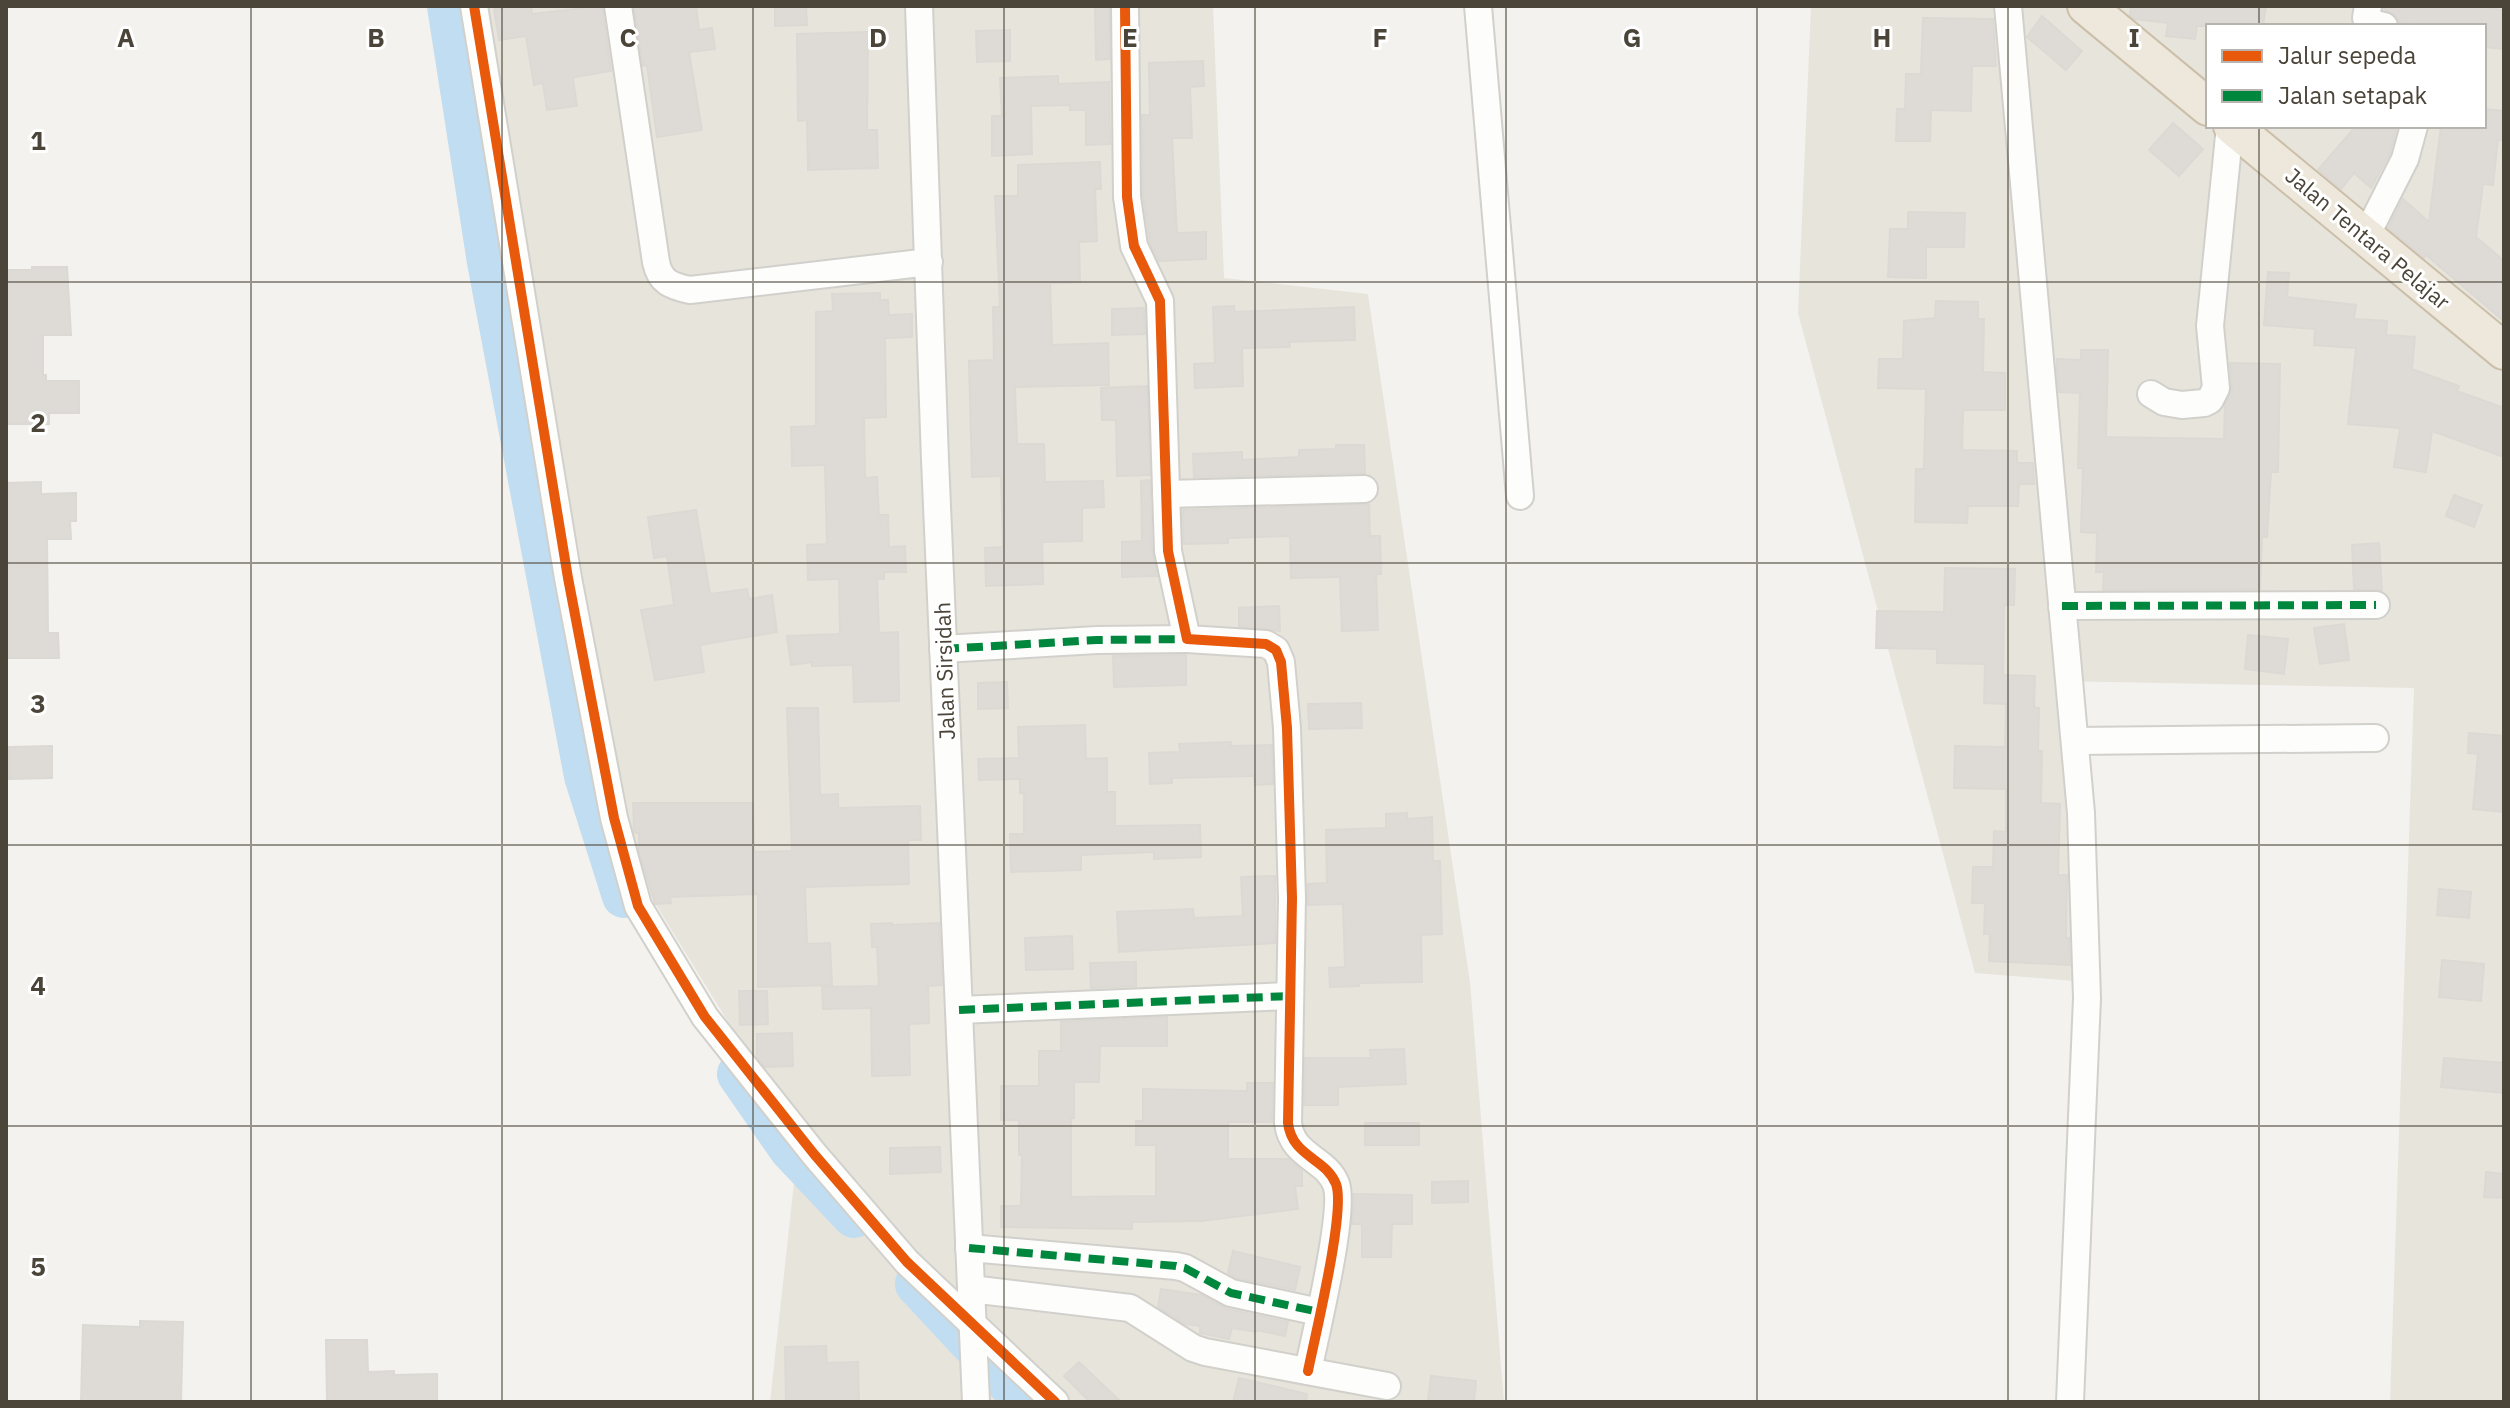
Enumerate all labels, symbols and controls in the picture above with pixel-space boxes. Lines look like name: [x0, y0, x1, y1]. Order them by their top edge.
text: A: [117, 20, 135, 54]
text: B: [367, 20, 385, 54]
text: C: [620, 20, 637, 54]
text: D: [869, 20, 887, 54]
text: E: [1122, 20, 1138, 54]
text: F: [1372, 20, 1388, 54]
text: G: [1623, 20, 1641, 54]
text: H: [1873, 20, 1891, 54]
text: I: [2128, 20, 2140, 54]
legend: [2206, 24, 2486, 128]
text: Jalur sepeda: [2278, 39, 2417, 71]
text: Jalan setapak: [2278, 79, 2428, 111]
text: 1: [30, 123, 46, 157]
street label: Jalan Tentara Pelajar: [2280, 161, 2456, 315]
text: 2: [30, 405, 46, 439]
street label: Jalan Sirsidah: [927, 602, 961, 740]
text: 3: [30, 686, 46, 720]
text: 4: [30, 968, 46, 1002]
text: 5: [30, 1249, 46, 1283]

